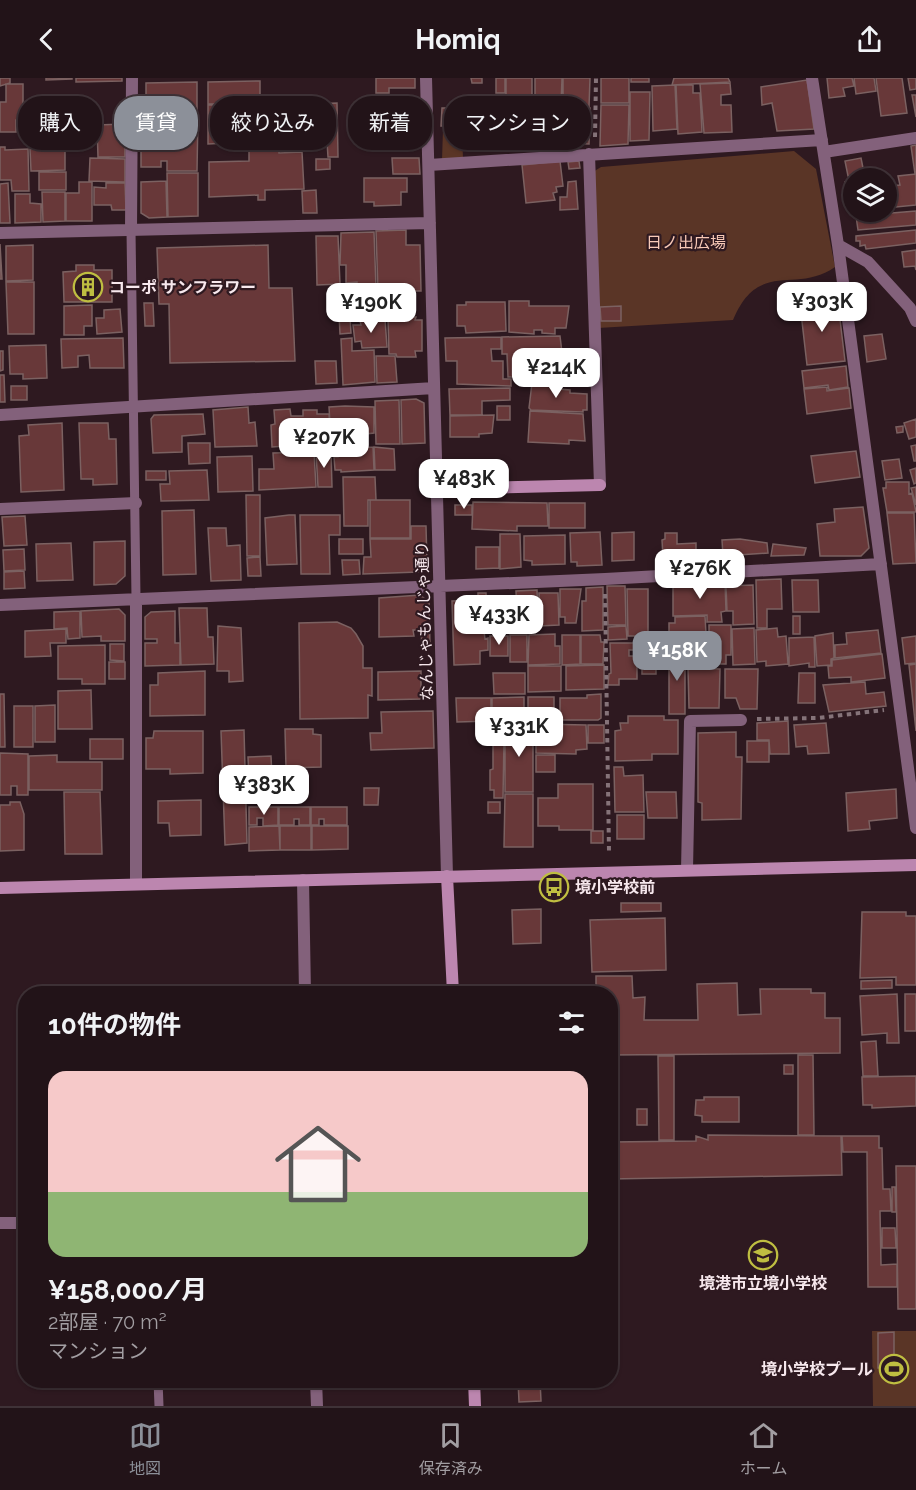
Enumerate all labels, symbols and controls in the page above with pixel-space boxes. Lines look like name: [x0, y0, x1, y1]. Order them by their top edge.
icon: back: [30, 23, 63, 56]
icon: share: [853, 23, 886, 56]
text: Homiq: [415, 24, 501, 55]
chip: 購入: [18, 96, 102, 150]
chip: 賃貸: [114, 96, 198, 150]
chip: 絞り込み: [210, 96, 336, 150]
chip: 新着: [348, 96, 432, 150]
chip: マンション: [444, 96, 591, 150]
map controls: [843, 168, 897, 222]
button: layers: [843, 168, 897, 222]
park label: 日ノ出広場: [646, 233, 726, 252]
building icon: コーポ サンフラワー: [72, 271, 104, 303]
place label: コーポ サンフラワー: [109, 278, 256, 297]
pin: ¥303K: [780, 282, 864, 333]
pin: ¥190K: [329, 283, 413, 334]
text: ¥303K: [791, 289, 853, 313]
text: ¥190K: [340, 290, 402, 314]
pin: ¥214K: [514, 348, 598, 399]
text: ¥214K: [526, 355, 586, 379]
pin: ¥207K: [282, 418, 366, 469]
text: ¥207K: [293, 425, 355, 449]
pin: ¥483K: [422, 459, 506, 510]
text: ¥483K: [433, 466, 495, 490]
street label: なんじゃもんじゃ通り: [412, 541, 437, 701]
pin: ¥276K: [658, 549, 742, 600]
text: ¥276K: [669, 556, 731, 580]
pin: ¥433K: [457, 595, 541, 646]
text: ¥433K: [468, 602, 530, 626]
pin: ¥158K: [635, 631, 719, 682]
text: ¥158K: [647, 638, 707, 662]
pin: ¥331K: [477, 707, 561, 758]
text: ¥331K: [489, 714, 549, 738]
pin: ¥383K: [222, 765, 306, 816]
text: ¥383K: [233, 772, 295, 796]
bus stop icon: 境小学校前: [538, 871, 570, 903]
place label: 境小学校前: [575, 878, 655, 897]
icon: filters: [555, 1006, 588, 1039]
text: 10件の物件: [48, 1010, 181, 1040]
icon: home: [264, 1110, 372, 1218]
school or university icon: 境港市立境小学校: [747, 1239, 779, 1271]
place label: 境港市立境小学校: [699, 1274, 827, 1293]
text: ¥158,000/月: [48, 1275, 207, 1305]
text: 2部屋 · 70 m²: [48, 1310, 167, 1334]
text: マンション: [48, 1339, 148, 1363]
sports icon: 境小学校プール: [878, 1353, 910, 1385]
place label: 境小学校プール: [761, 1360, 873, 1379]
tab: 地図: [129, 1419, 162, 1479]
tab: 保存済み: [419, 1419, 483, 1479]
tab: ホーム: [740, 1419, 787, 1479]

